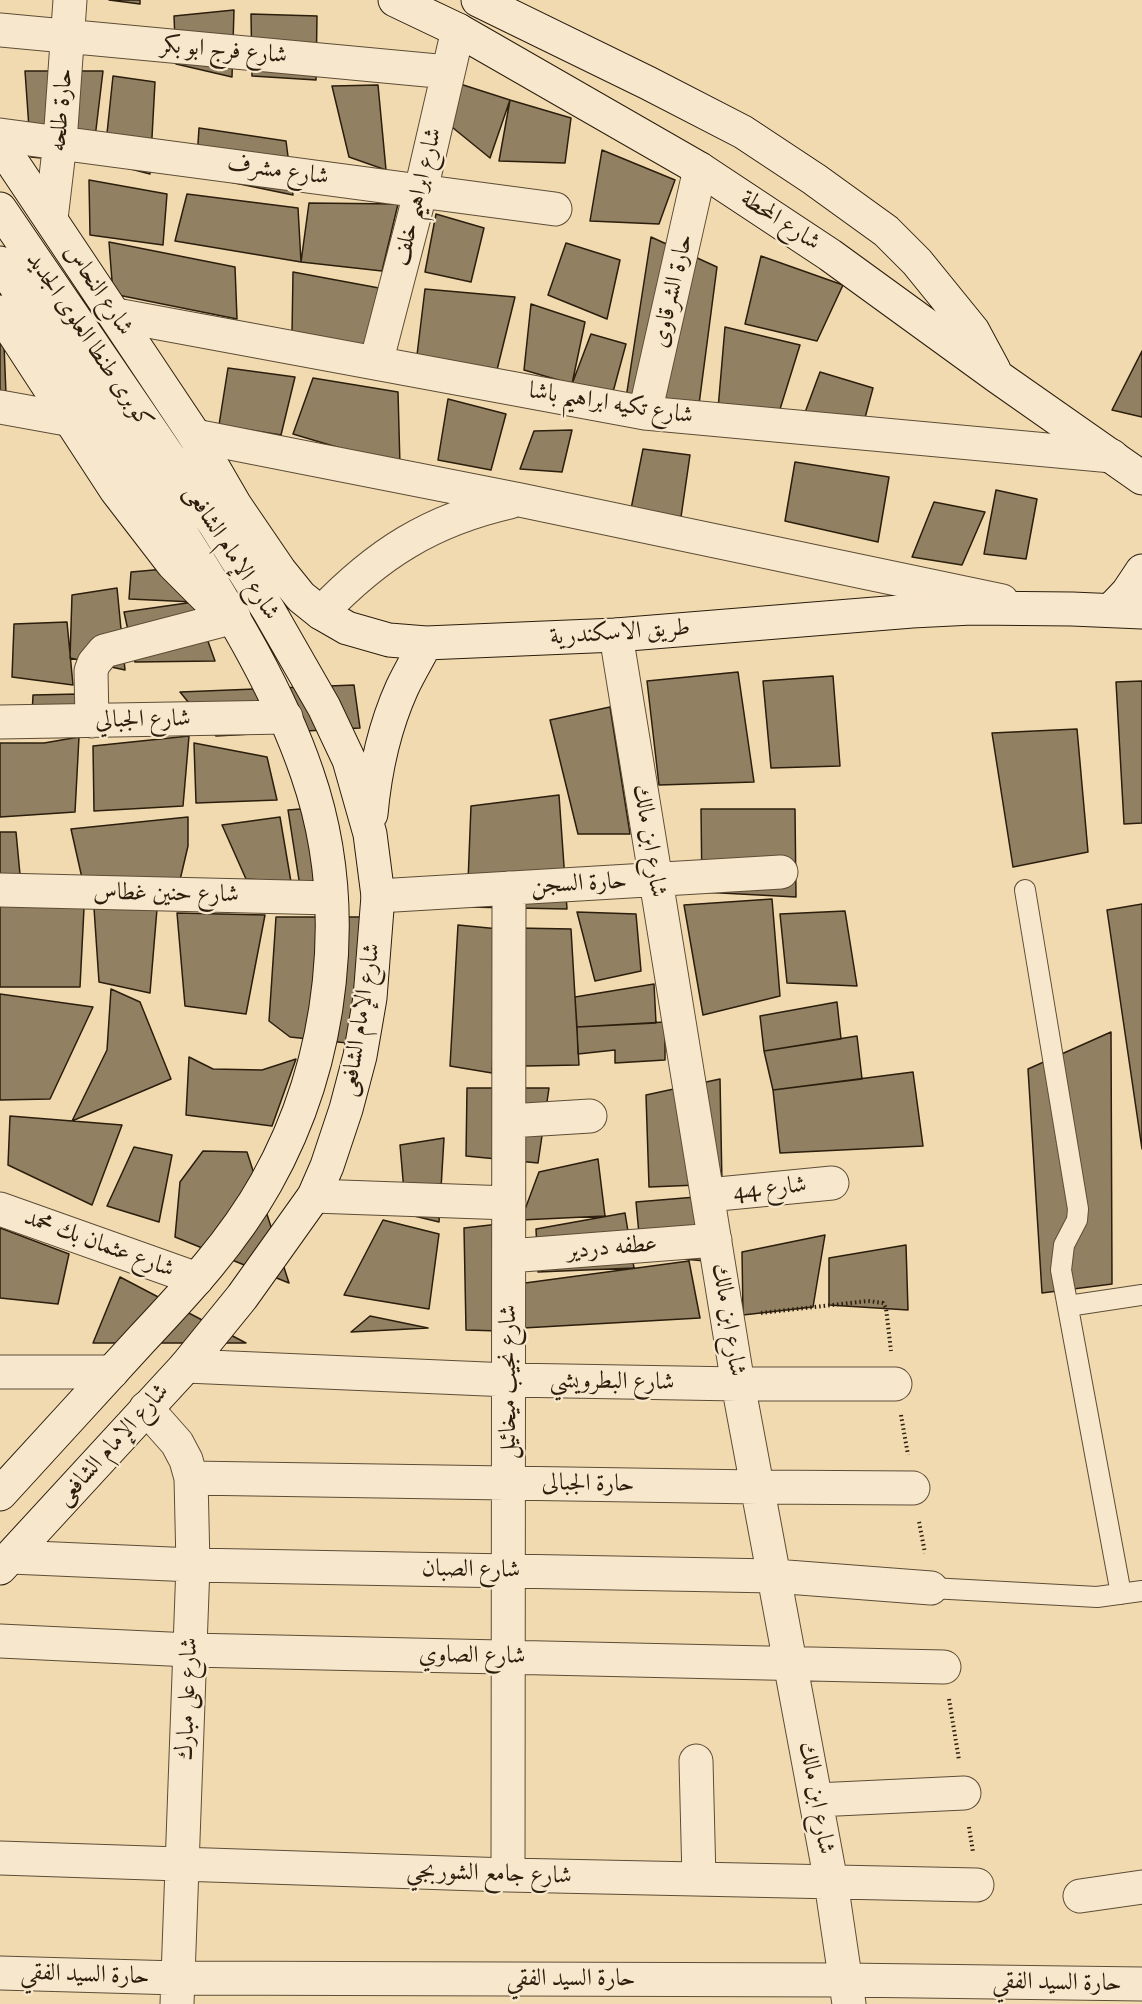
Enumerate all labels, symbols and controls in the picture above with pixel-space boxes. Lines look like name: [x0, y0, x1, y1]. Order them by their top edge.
street label: شارع فرج ابو بكر: [160, 31, 288, 71]
street label: حارة طلحه: [44, 67, 80, 153]
street label: شارع ابراهيم خلف: [387, 125, 449, 269]
street label: شارع مشرف: [225, 150, 331, 192]
street label: شارع المحطة: [735, 185, 825, 257]
street label: حارة الشرقاوى: [646, 231, 700, 351]
street label: شارع النحاس: [57, 239, 139, 341]
street label: كوبرى طنطا العلوى الجديد: [19, 247, 159, 435]
street label: شارع تكيه ابراهيم باشا: [527, 377, 695, 431]
street label: شارع الإمام الشافعى: [177, 480, 285, 626]
street label: طريق الاسكندرية: [549, 614, 691, 652]
street label: شارع الجبالي: [95, 705, 191, 735]
street label: شارع ابن مالك: [626, 782, 672, 900]
street label: حارة السجن: [530, 867, 628, 901]
street label: شارع حنين غطاس: [93, 878, 239, 910]
street label: شارع الإمام الشافعى: [335, 941, 387, 1099]
street label: شارع 44: [732, 1171, 808, 1207]
street label: شارع عثمان بك محمد: [20, 1203, 178, 1285]
street label: عطفه دردير: [566, 1230, 658, 1266]
street label: شارع ابن مالك: [705, 1261, 751, 1379]
street label: شارع نجيب ميخائيل: [495, 1305, 523, 1459]
street label: شارع البطرويشي: [549, 1367, 675, 1397]
street label: شارع الإمام الشافعى: [50, 1378, 176, 1512]
street label: حارة الجبالى: [541, 1469, 635, 1499]
street label: شارع الصبان: [421, 1555, 521, 1585]
street label: شارع على مبارك: [171, 1637, 205, 1761]
street label: شارع الصاوي: [418, 1641, 526, 1671]
street label: شارع ابن مالك: [792, 1739, 840, 1857]
street label: شارع جامع الشوربجي: [406, 1857, 572, 1891]
street label: حارة السيد الفقي: [20, 1958, 150, 1992]
street label: حارة السيد الفقي: [506, 1965, 636, 1993]
street label: حارة السيد الفقي: [992, 1967, 1122, 1999]

